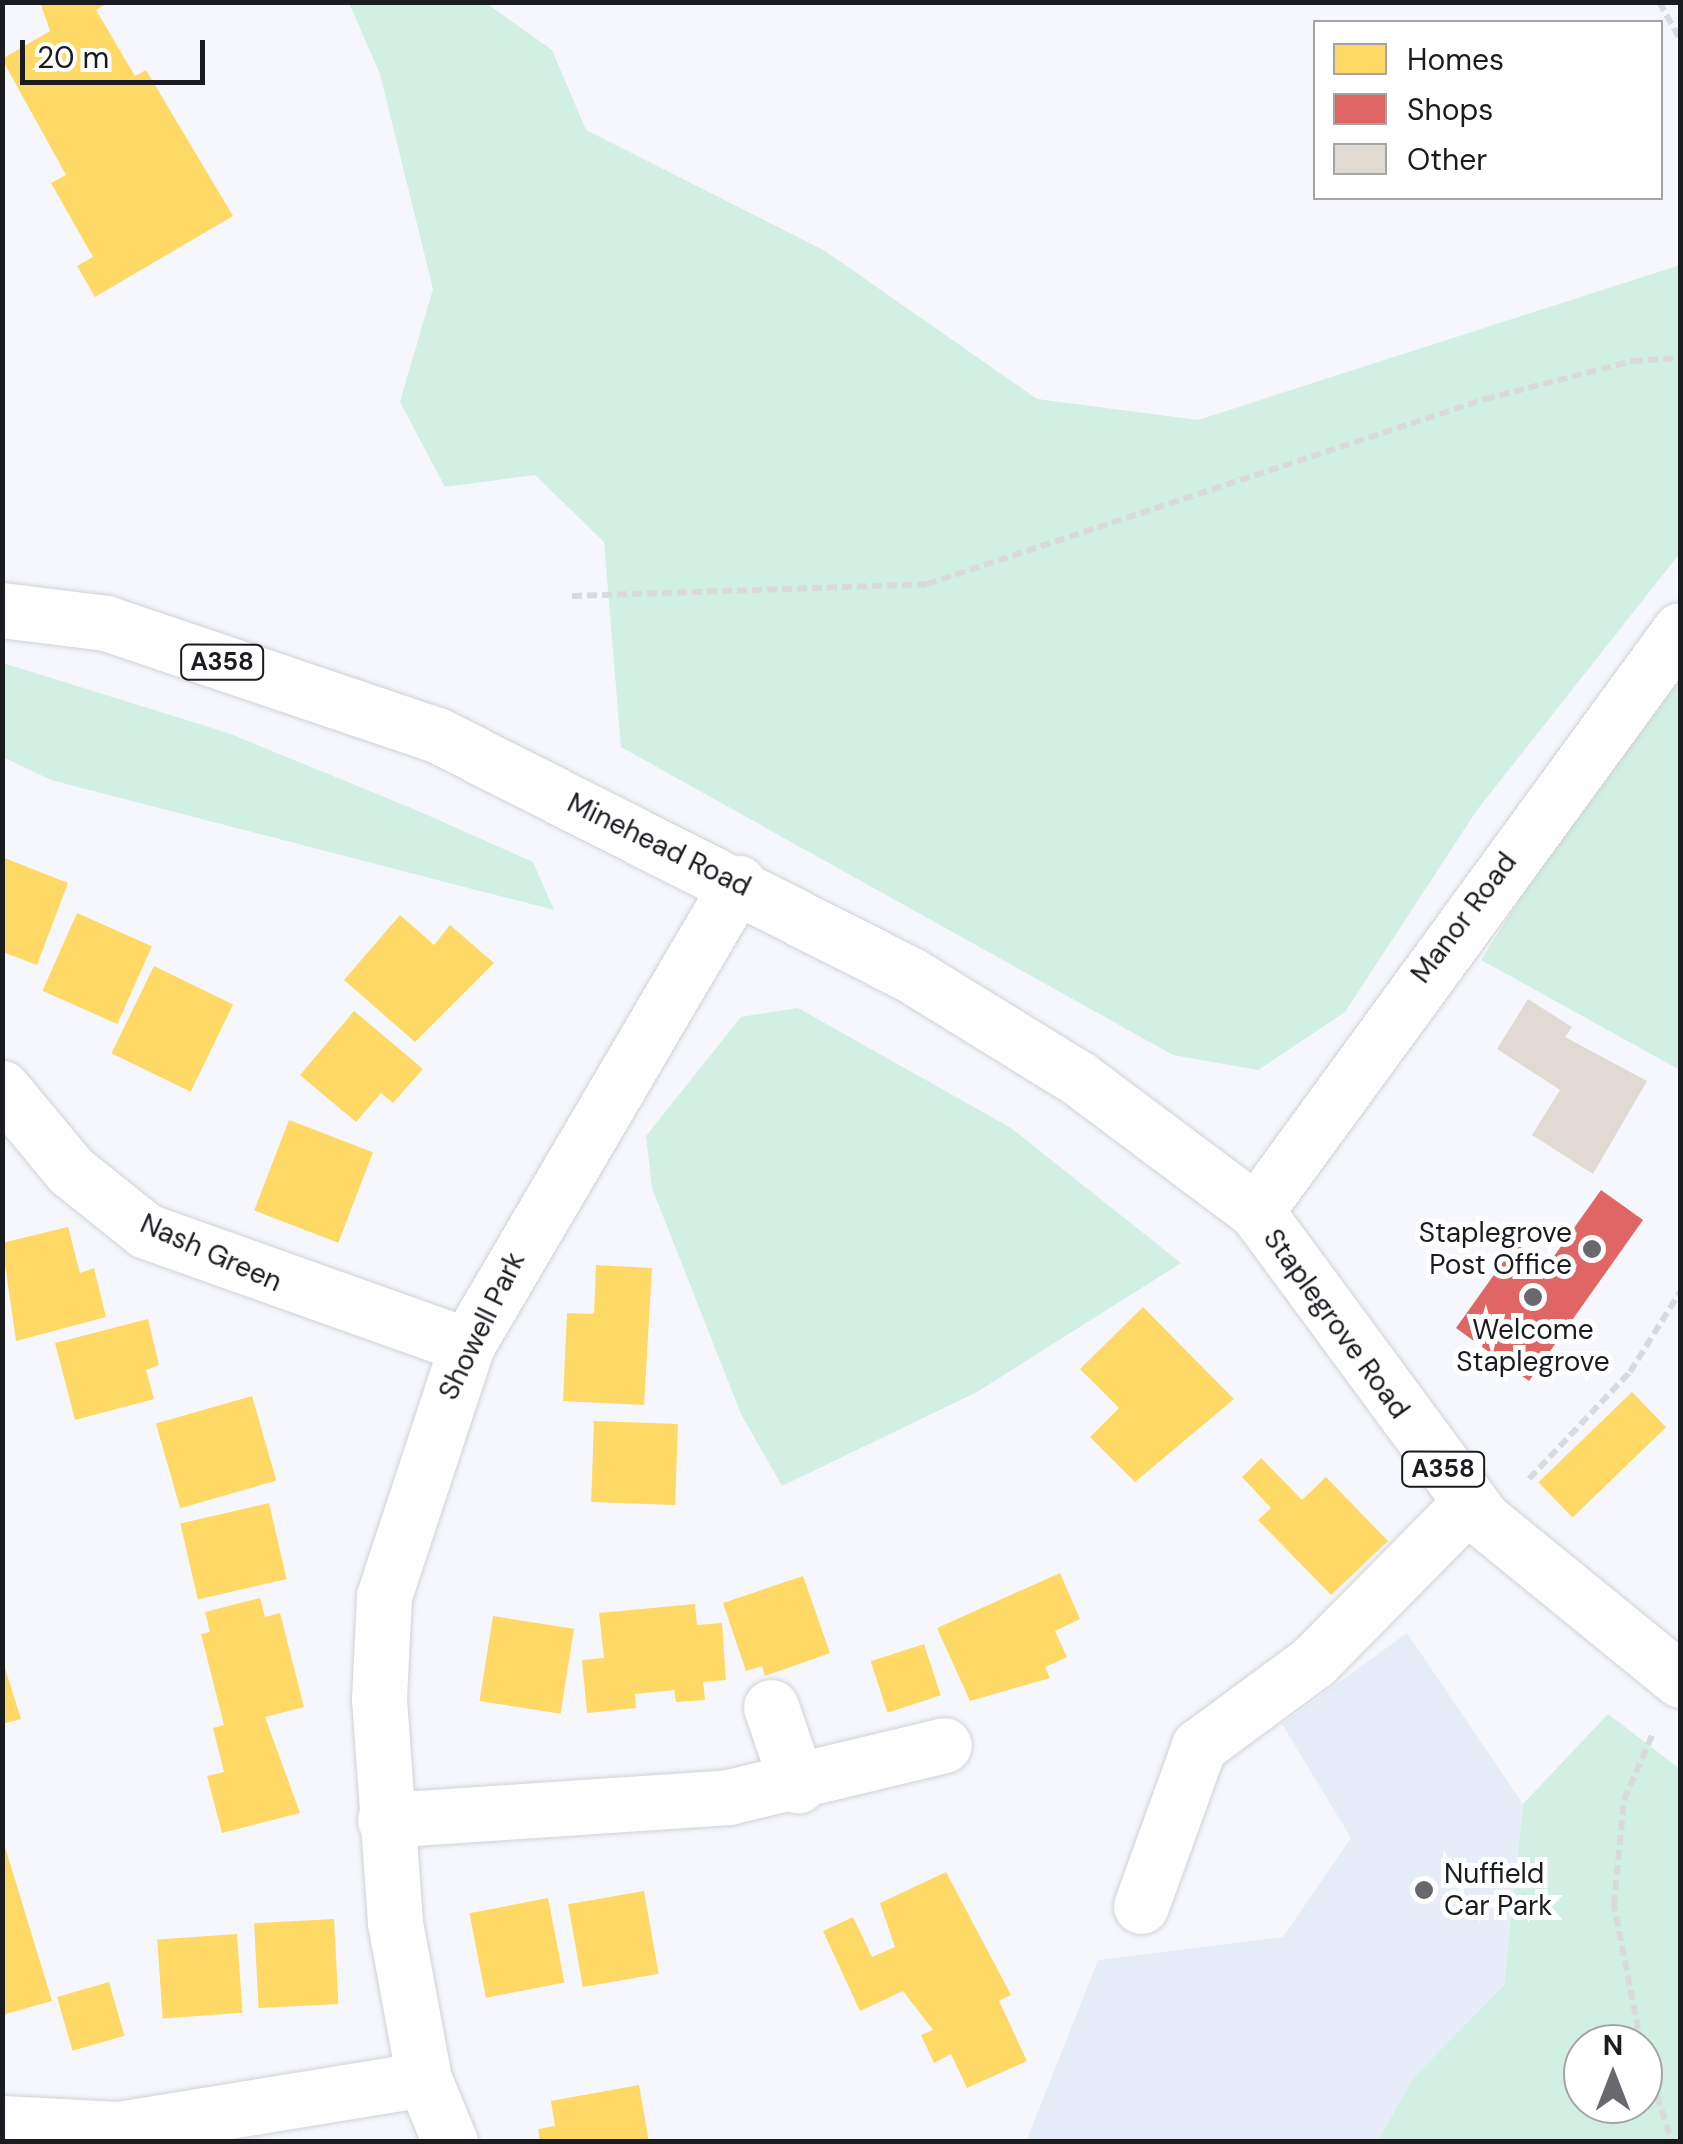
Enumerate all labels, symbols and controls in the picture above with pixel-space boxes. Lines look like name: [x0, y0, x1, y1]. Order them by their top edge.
scale bar: [25, 20, 210, 82]
legend: [1313, 20, 1663, 200]
text: 20 m: [37, 38, 109, 77]
text: Homes: [1407, 40, 1504, 79]
text: Shops: [1407, 90, 1493, 129]
text: Other: [1407, 140, 1487, 179]
road number: A358: [180, 642, 264, 682]
street label: Minehead Road: [562, 786, 756, 904]
street label: Manor Road: [1404, 846, 1524, 990]
street label: Nash Green: [135, 1207, 287, 1299]
place label: Staplegrove Post Office: [1419, 1216, 1572, 1282]
street label: Staplegrove Road: [1256, 1223, 1416, 1425]
marker: Staplegrove Post Office: [1581, 1238, 1603, 1260]
street label: Showell Park: [432, 1247, 532, 1405]
marker: Welcome Staplegrove: [1522, 1286, 1544, 1308]
place label: Welcome Staplegrove: [1456, 1313, 1610, 1379]
road number: A358: [1400, 1449, 1486, 1489]
place label: Nuffield Car Park: [1444, 1857, 1552, 1923]
marker: Nuffield Car Park: [1413, 1879, 1435, 1901]
north arrow: [1563, 2024, 1663, 2124]
text: N: [1603, 2027, 1623, 2064]

